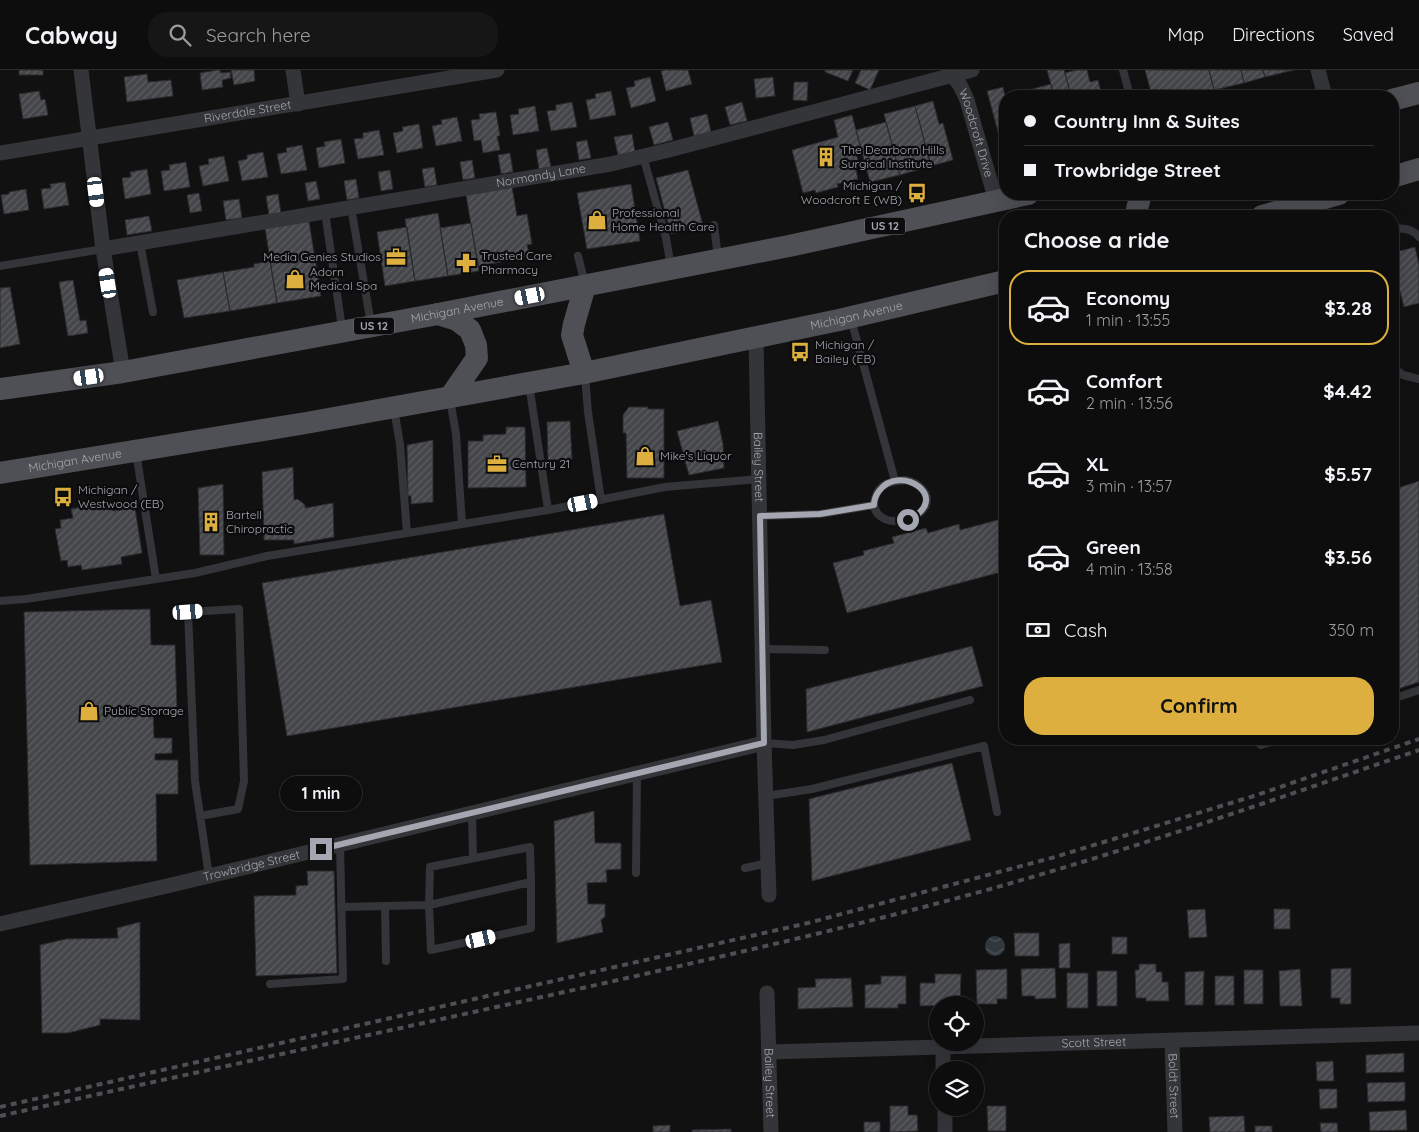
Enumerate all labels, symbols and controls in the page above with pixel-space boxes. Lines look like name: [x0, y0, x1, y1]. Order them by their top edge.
search box: [148, 12, 498, 57]
text: Cabway: [25, 20, 118, 50]
icon: search: [166, 21, 194, 49]
text: Search here: [206, 23, 311, 47]
text: Map: [1167, 23, 1204, 46]
text: Directions: [1232, 23, 1315, 46]
text: Saved: [1343, 23, 1394, 46]
street label: Woodcroft Drive: [956, 86, 997, 179]
street label: Riverdale Street: [203, 97, 292, 126]
text: Country Inn & Suites: [1054, 109, 1240, 133]
place label: The Dearborn Hills Surgical Institute: [841, 142, 945, 171]
building icon: The Dearborn Hills Surgical Institute: [815, 146, 837, 168]
text: Trowbridge Street: [1054, 158, 1221, 182]
street label: Normandy Lane: [495, 160, 587, 190]
car: [86, 176, 105, 208]
place label: Michigan / Woodcroft E (WB): [801, 178, 903, 207]
bus stop icon: Michigan / Woodcroft E (WB): [906, 182, 928, 204]
place label: Professional Home Health Care: [612, 205, 715, 234]
shop icon: Professional Home Health Care: [586, 209, 608, 231]
road number: US 12: [865, 218, 905, 234]
text: Choose a ride: [1024, 226, 1169, 254]
office icon: Media Genies Studios: [385, 246, 407, 268]
place label: Trusted Care Pharmacy: [481, 248, 552, 277]
place label: Media Genies Studios: [263, 249, 381, 264]
pharmacy icon: Trusted Care Pharmacy: [455, 252, 477, 274]
place label: Adorn Medical Spa: [310, 264, 377, 293]
car: [98, 267, 117, 299]
shop icon: Adorn Medical Spa: [284, 268, 306, 290]
icon: car: [1026, 285, 1071, 330]
car: [513, 286, 546, 306]
text: Economy: [1086, 286, 1170, 310]
street label: Michigan Avenue: [409, 293, 505, 326]
text: $3.28: [1324, 296, 1372, 320]
street label: Michigan Avenue: [809, 297, 904, 333]
text: 1 min · 13:55: [1086, 310, 1170, 330]
road number: US 12: [354, 318, 394, 334]
place label: Michigan / Bailey (EB): [815, 337, 876, 366]
bus stop icon: Michigan / Bailey (EB): [789, 341, 811, 363]
car: [73, 367, 104, 387]
icon: car: [1026, 368, 1071, 413]
text: Comfort: [1086, 369, 1163, 393]
text: $4.42: [1323, 379, 1372, 403]
text: 2 min · 13:56: [1086, 393, 1173, 413]
street label: Bailey Street: [751, 432, 767, 502]
street label: Michigan Avenue: [27, 445, 123, 475]
shop icon: Mike's Liquor: [634, 445, 656, 467]
place label: Mike's Liquor: [660, 448, 732, 463]
icon: car: [1026, 451, 1071, 496]
text: XL: [1086, 452, 1109, 476]
office icon: Century 21: [486, 453, 508, 475]
place label: Century 21: [512, 456, 570, 471]
text: $5.57: [1324, 462, 1372, 486]
text: 3 min · 13:57: [1086, 476, 1172, 496]
place label: Michigan / Westwood (EB): [78, 482, 164, 511]
bus stop icon: Michigan / Westwood (EB): [52, 486, 74, 508]
car: [566, 493, 599, 513]
place label: Bartell Chiropractic: [226, 507, 293, 536]
route start: [897, 509, 919, 531]
building icon: Bartell Chiropractic: [200, 511, 222, 533]
icon: car: [1026, 534, 1071, 579]
text: Green: [1086, 535, 1141, 559]
text: $3.56: [1324, 545, 1372, 569]
text: 4 min · 13:58: [1086, 559, 1173, 579]
car: [172, 603, 203, 621]
icon: cash: [1024, 616, 1052, 644]
text: Cash: [1064, 618, 1108, 642]
text: 350 m: [1328, 620, 1374, 640]
button: Confirm: [1024, 677, 1374, 735]
shop icon: Public Storage: [78, 700, 100, 722]
place label: Public Storage: [104, 703, 184, 718]
callout: 1 min: [280, 776, 362, 812]
text: 1 min: [302, 783, 340, 803]
route end: [310, 838, 332, 860]
street label: Trowbridge Street: [201, 846, 301, 884]
car: [464, 928, 497, 950]
map controls: [929, 996, 984, 1116]
button: locate: [929, 996, 984, 1051]
street label: Scott Street: [1061, 1034, 1126, 1050]
street label: Bailey Street: [762, 1048, 779, 1118]
street label: Boldt Street: [1165, 1053, 1183, 1119]
button: layers: [929, 1061, 984, 1116]

